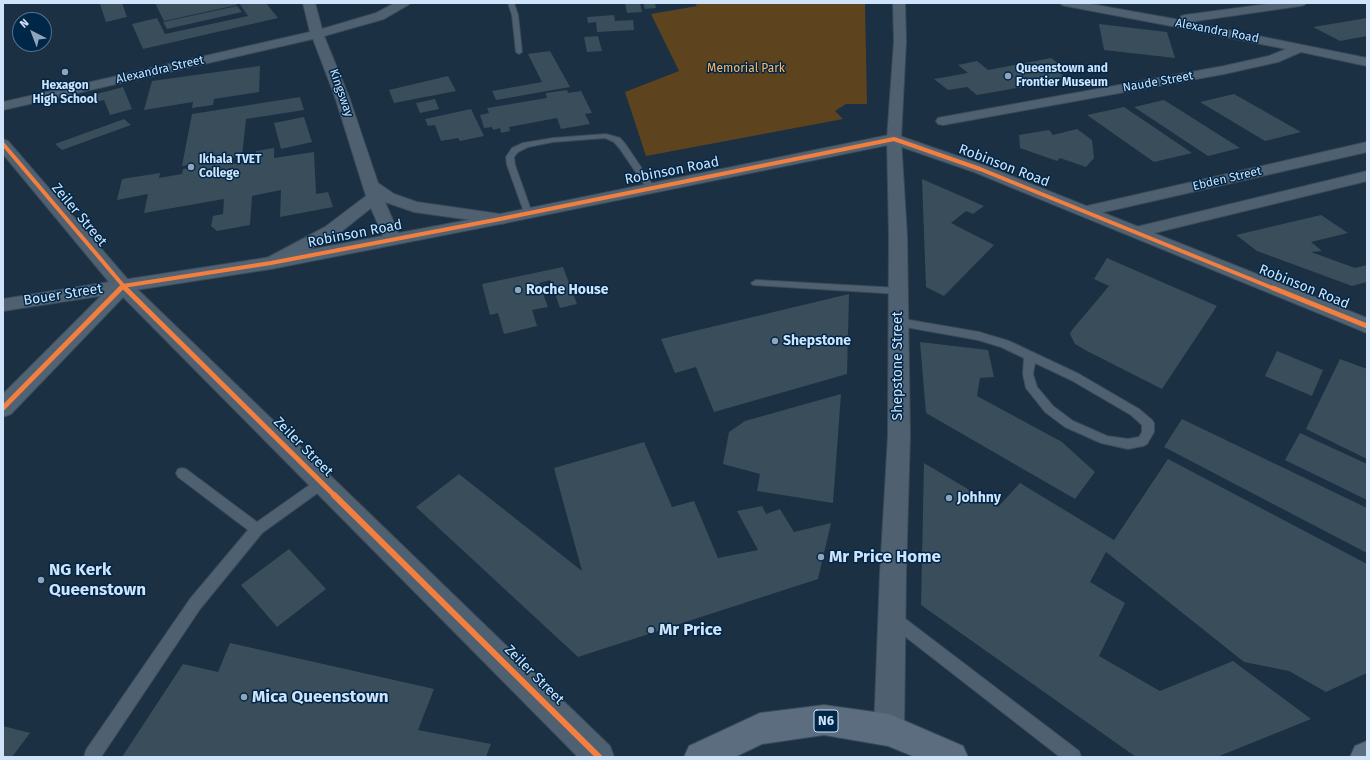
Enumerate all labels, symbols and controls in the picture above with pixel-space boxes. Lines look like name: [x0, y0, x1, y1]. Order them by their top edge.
north arrow: [12, 12, 52, 52]
text: N: [17, 16, 31, 31]
street label: Alexandra Road: [1174, 16, 1260, 46]
street label: Alexandra Street: [115, 53, 205, 87]
park label: Memorial Park: [707, 62, 785, 76]
place label: Queenstown and Frontier Museum: [1016, 62, 1108, 90]
marker: Hexagon High School: [60, 67, 70, 77]
street label: Kingsway: [326, 67, 356, 119]
street label: Naude Street: [1122, 69, 1194, 95]
marker: Queenstown and Frontier Museum: [1003, 71, 1013, 81]
place label: Hexagon High School: [33, 79, 97, 107]
street label: Robinson Road: [956, 141, 1052, 191]
place label: Ikhala TVET College: [199, 153, 262, 181]
street label: Robinson Road: [623, 154, 721, 188]
marker: Ikhala TVET College: [186, 162, 196, 172]
street label: Ebden Street: [1191, 164, 1263, 194]
street label: Zeiler Street: [48, 180, 110, 250]
street label: Robinson Road: [306, 217, 404, 251]
street label: Robinson Road: [1256, 261, 1352, 313]
street label: Bouer Street: [22, 280, 104, 310]
place label: Roche House: [526, 282, 608, 298]
marker: Roche House: [513, 285, 523, 295]
street label: Shepstone Street: [890, 312, 906, 420]
place label: Shepstone: [783, 333, 851, 349]
marker: Shepstone: [770, 336, 780, 346]
street label: Zeiler Street: [270, 414, 336, 480]
place label: Johhny: [957, 490, 1001, 506]
marker: Johhny: [944, 493, 954, 503]
place label: Mr Price Home: [829, 547, 941, 567]
marker: Mr Price Home: [816, 552, 826, 562]
place label: NG Kerk Queenstown: [49, 560, 146, 600]
marker: NG Kerk Queenstown: [36, 575, 46, 585]
place label: Mr Price: [659, 620, 722, 640]
marker: Mr Price: [646, 625, 656, 635]
street label: Zeiler Street: [501, 642, 567, 708]
place label: Mica Queenstown: [252, 687, 388, 707]
marker: Mica Queenstown: [239, 692, 249, 702]
road number: N6: [814, 710, 838, 732]

